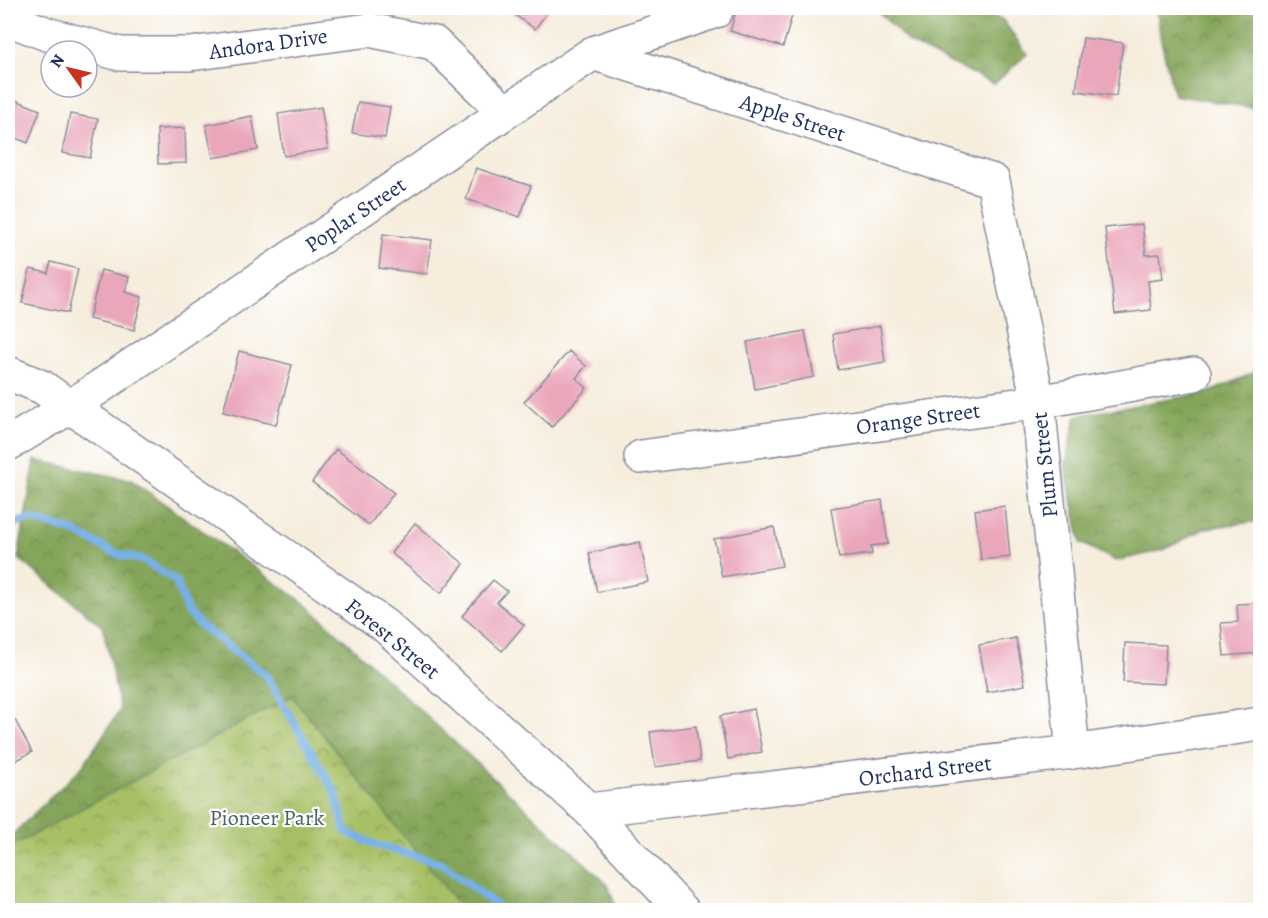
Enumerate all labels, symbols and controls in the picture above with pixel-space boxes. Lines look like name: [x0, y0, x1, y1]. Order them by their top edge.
street label: Andora Drive: [206, 21, 329, 67]
north arrow: [39, 39, 99, 99]
text: N: [45, 50, 70, 72]
street label: Apple Street: [735, 86, 849, 149]
street label: Poplar Street: [299, 170, 412, 260]
street label: Orange Street: [854, 395, 982, 443]
street label: Plum Street: [1025, 411, 1065, 519]
street label: Forest Street: [339, 591, 446, 686]
street label: Orchard Street: [857, 748, 993, 794]
park label: Pioneer Park: [210, 803, 325, 833]

